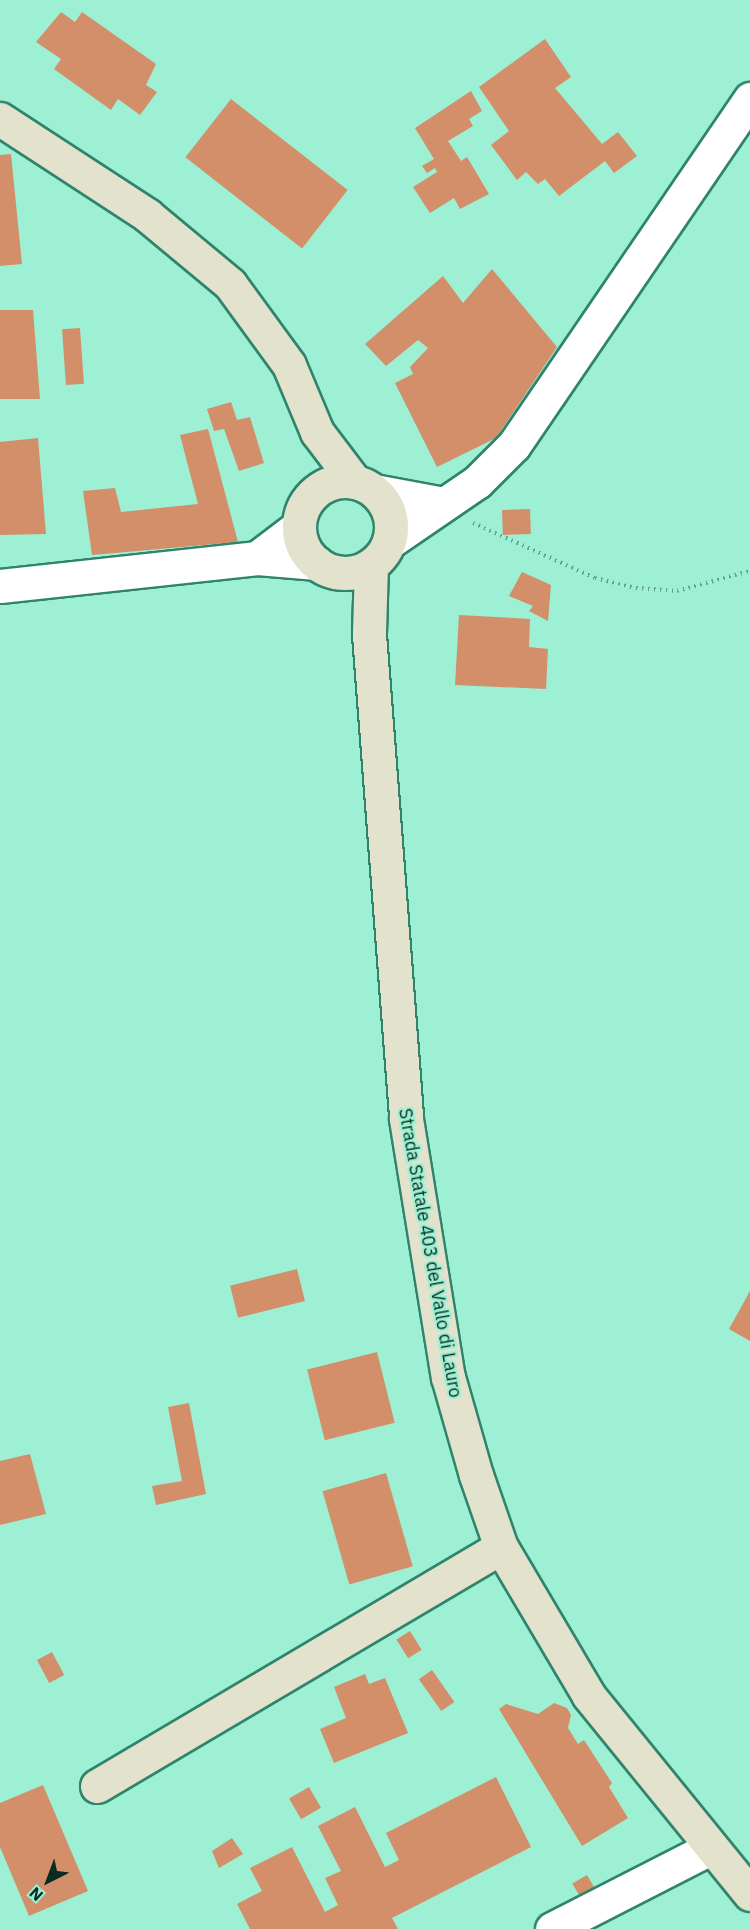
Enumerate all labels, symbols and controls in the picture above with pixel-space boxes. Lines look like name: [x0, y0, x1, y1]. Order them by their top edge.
street label: Strada Statale 403 del Vallo di Lauro: [394, 1107, 466, 1399]
north arrow: [18, 1851, 78, 1911]
text: N: [25, 1883, 47, 1906]

